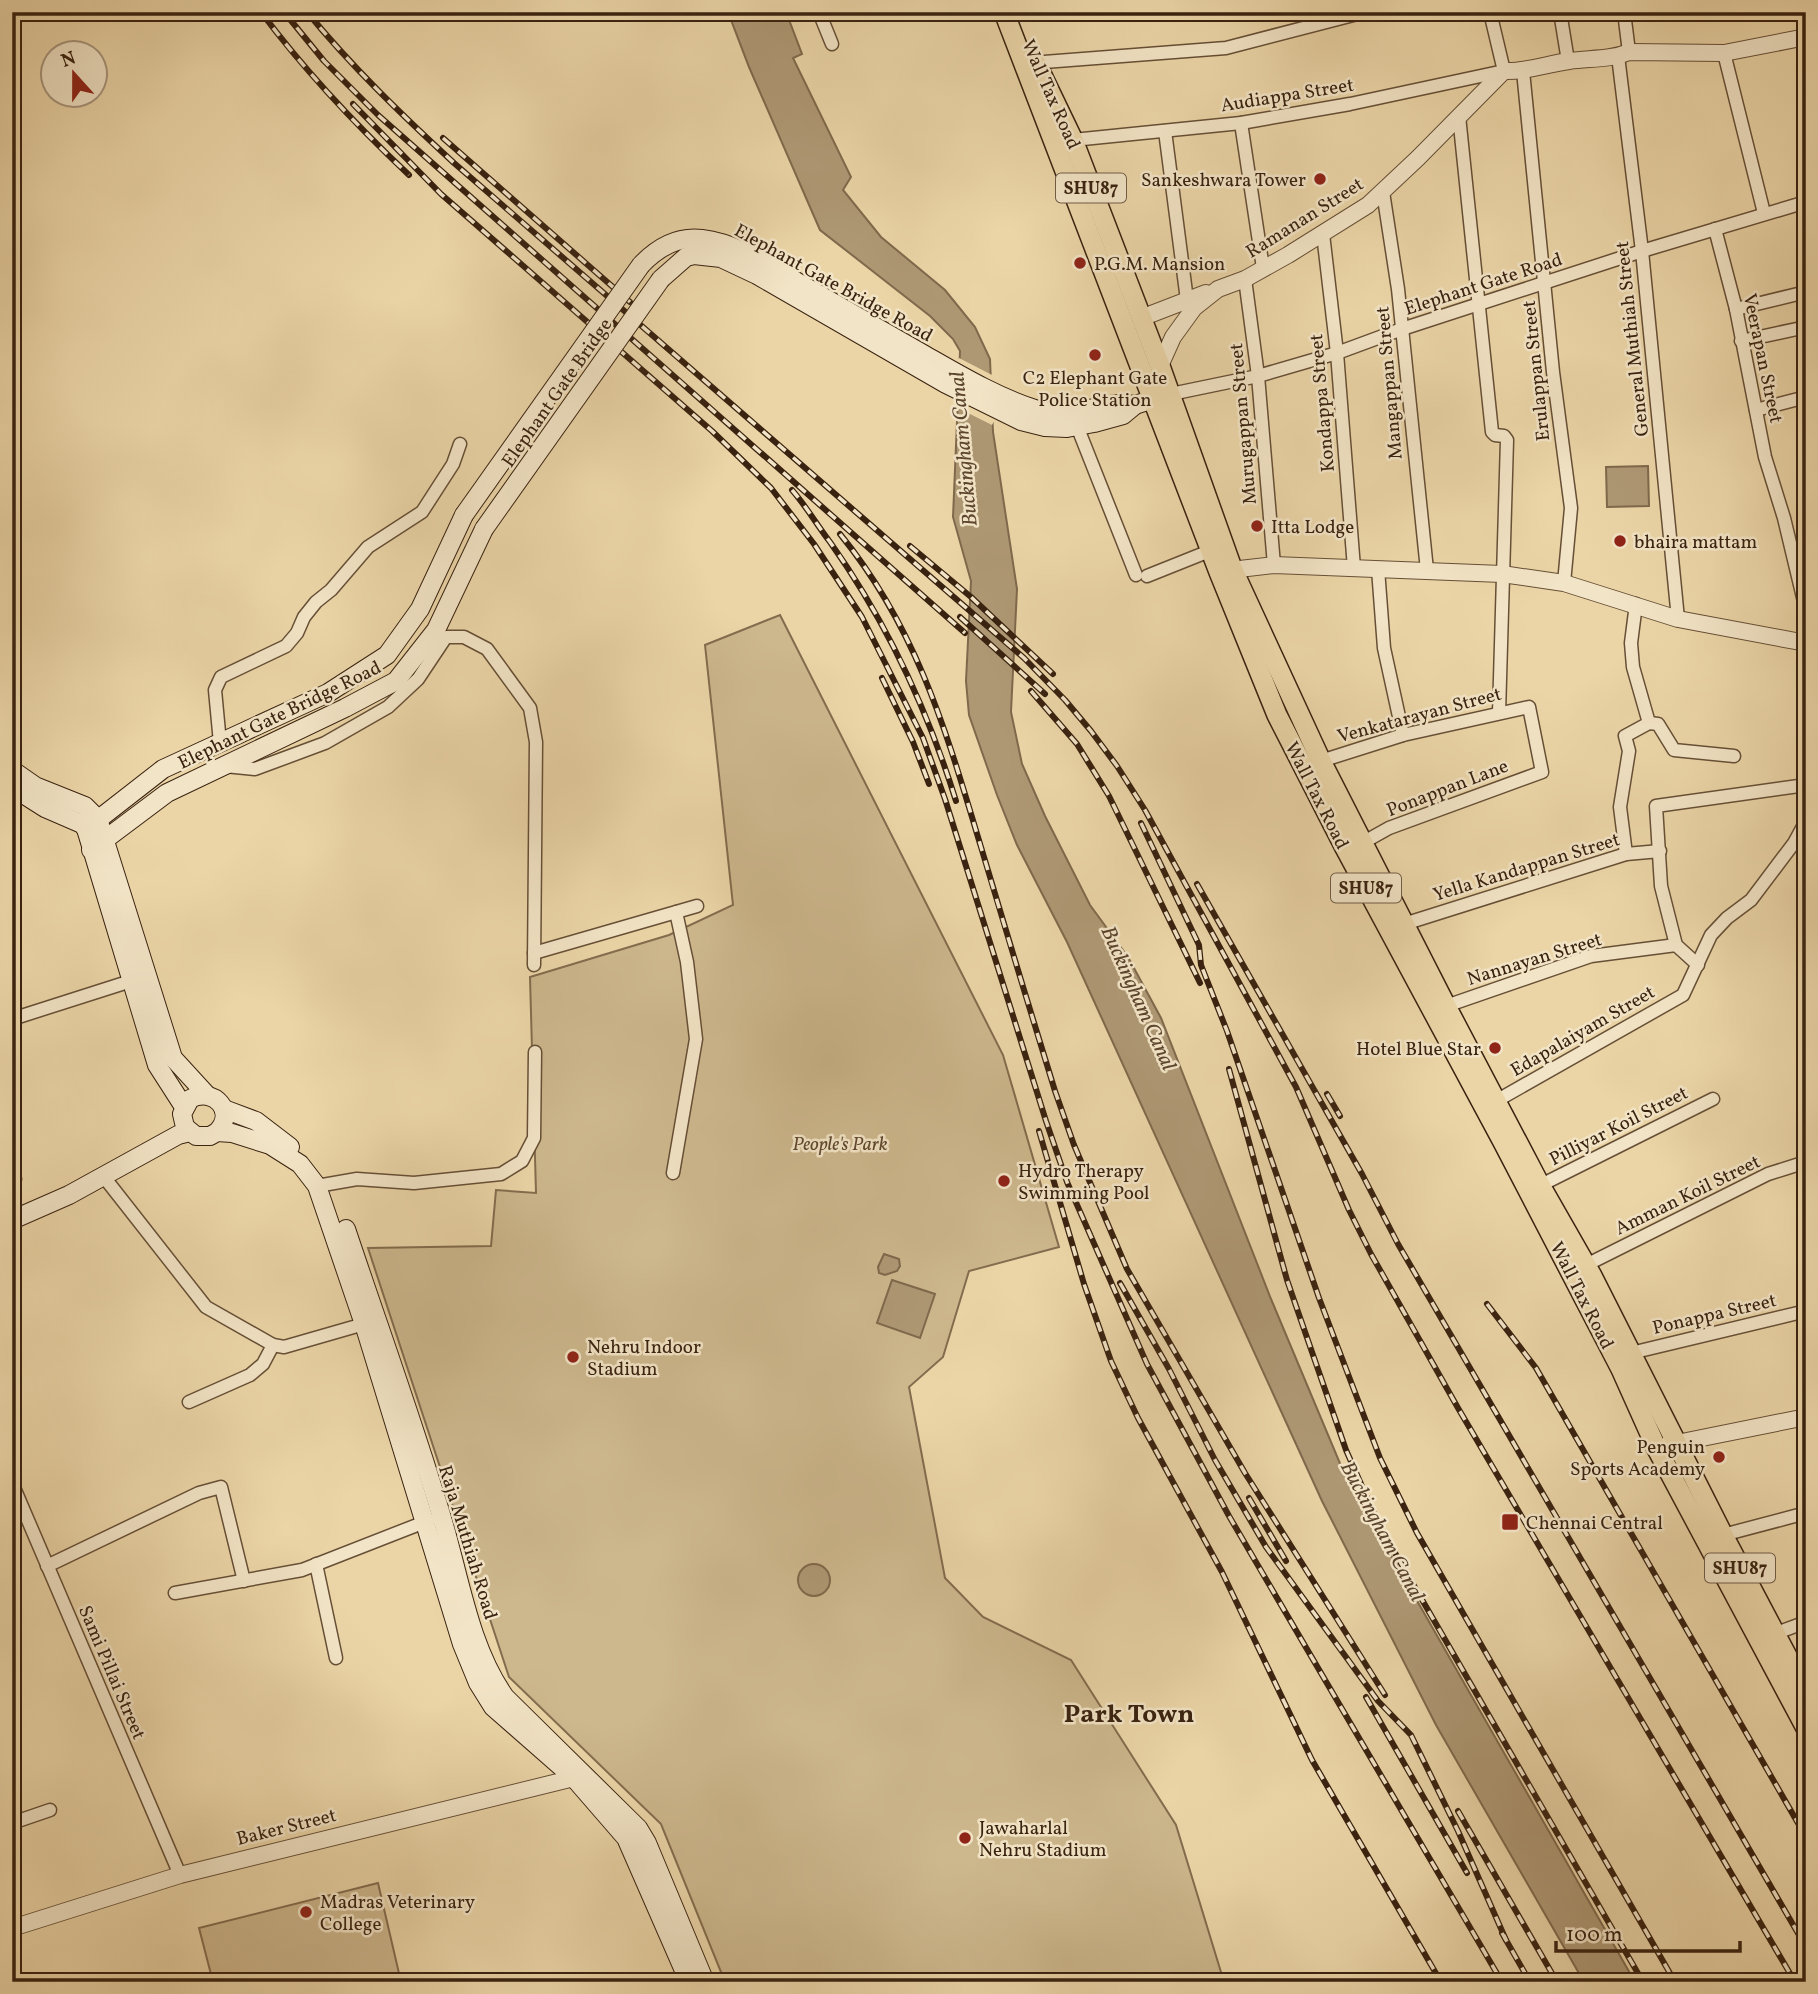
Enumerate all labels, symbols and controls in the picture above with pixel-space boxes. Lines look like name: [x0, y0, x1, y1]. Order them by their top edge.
street label: Wall Tax Road: [1014, 36, 1086, 154]
north arrow: [38, 38, 108, 108]
text: N: [58, 45, 80, 75]
street label: Audiappa Street: [1219, 73, 1356, 119]
place label: Sankeshwara Tower: [1141, 168, 1306, 194]
marker: Sankeshwara Tower: [1312, 171, 1328, 187]
street label: Ramanan Street: [1241, 172, 1369, 265]
road number: SHU87: [1056, 174, 1126, 202]
street label: Elephant Gate Bridge Road: [729, 218, 937, 349]
street label: General Muthiah Street: [1610, 240, 1656, 438]
street label: Elephant Gate Road: [1401, 247, 1566, 323]
place label: P.G.M. Mansion: [1094, 252, 1225, 278]
marker: P.G.M. Mansion: [1072, 255, 1088, 271]
street label: Veerapan Street: [1736, 291, 1789, 426]
street label: Erulappan Street: [1517, 299, 1557, 442]
street label: Mangappan Street: [1370, 305, 1410, 461]
street label: Elephant Gate Bridge: [496, 313, 619, 473]
street label: Kondappa Street: [1304, 332, 1342, 473]
street label: Murugappan Street: [1224, 342, 1264, 506]
marker: C2 Elephant Gate Police Station: [1087, 347, 1103, 363]
place label: C2 Elephant Gate Police Station: [1023, 366, 1167, 414]
water label: Buckingham Canal: [943, 370, 986, 528]
place label: Itta Lodge: [1271, 515, 1354, 541]
marker: Itta Lodge: [1249, 518, 1265, 534]
place label: bhaira mattam: [1634, 530, 1758, 556]
marker: bhaira mattam: [1612, 533, 1628, 549]
street label: Elephant Gate Bridge Road: [174, 655, 386, 776]
street label: Venkatarayan Street: [1335, 681, 1505, 750]
street label: Wall Tax Road: [1278, 738, 1355, 854]
street label: Ponappan Lane: [1383, 754, 1512, 824]
street label: Yella Kandappan Street: [1430, 827, 1623, 909]
road number: SHU87: [1331, 874, 1401, 903]
water label: Buckingham Canal: [1093, 922, 1182, 1076]
street label: Nannayan Street: [1464, 927, 1606, 993]
street label: Edapalaiyam Street: [1506, 980, 1660, 1084]
place label: Hotel Blue Star: [1356, 1037, 1481, 1063]
marker: Hotel Blue Star: [1487, 1040, 1503, 1056]
street label: Pilliyar Koil Street: [1545, 1080, 1693, 1173]
park label: People's Park: [792, 1132, 888, 1158]
street label: Amman Koil Street: [1611, 1149, 1765, 1242]
place label: Hydro Therapy Swimming Pool: [1018, 1159, 1150, 1207]
marker: Hydro Therapy Swimming Pool: [996, 1173, 1012, 1189]
street label: Wall Tax Road: [1543, 1238, 1620, 1354]
street label: Ponappa Street: [1650, 1288, 1779, 1342]
place label: Nehru Indoor Stadium: [587, 1335, 701, 1383]
marker: Nehru Indoor Stadium: [565, 1349, 581, 1365]
place label: Penguin Sports Academy: [1570, 1435, 1705, 1483]
marker: Penguin Sports Academy: [1711, 1449, 1727, 1465]
water label: Buckingham Canal: [1332, 1456, 1431, 1607]
street label: Raja Muthiah Road: [431, 1462, 503, 1623]
place label: Chennai Central: [1526, 1511, 1663, 1537]
marker: Chennai Central: [1500, 1512, 1520, 1532]
road number: SHU87: [1705, 1554, 1775, 1582]
street label: Sami Pillai Street: [71, 1602, 151, 1744]
district label: Park Town: [1064, 1697, 1194, 1733]
street label: Baker Street: [234, 1803, 339, 1853]
place label: Jawaharlal Nehru Stadium: [979, 1816, 1107, 1864]
marker: Jawaharlal Nehru Stadium: [957, 1830, 973, 1846]
place label: Madras Veterinary College: [320, 1890, 475, 1938]
marker: Madras Veterinary College: [298, 1904, 314, 1920]
scale bar: [1556, 1910, 1739, 1954]
text: 100 m: [1566, 1921, 1623, 1950]

